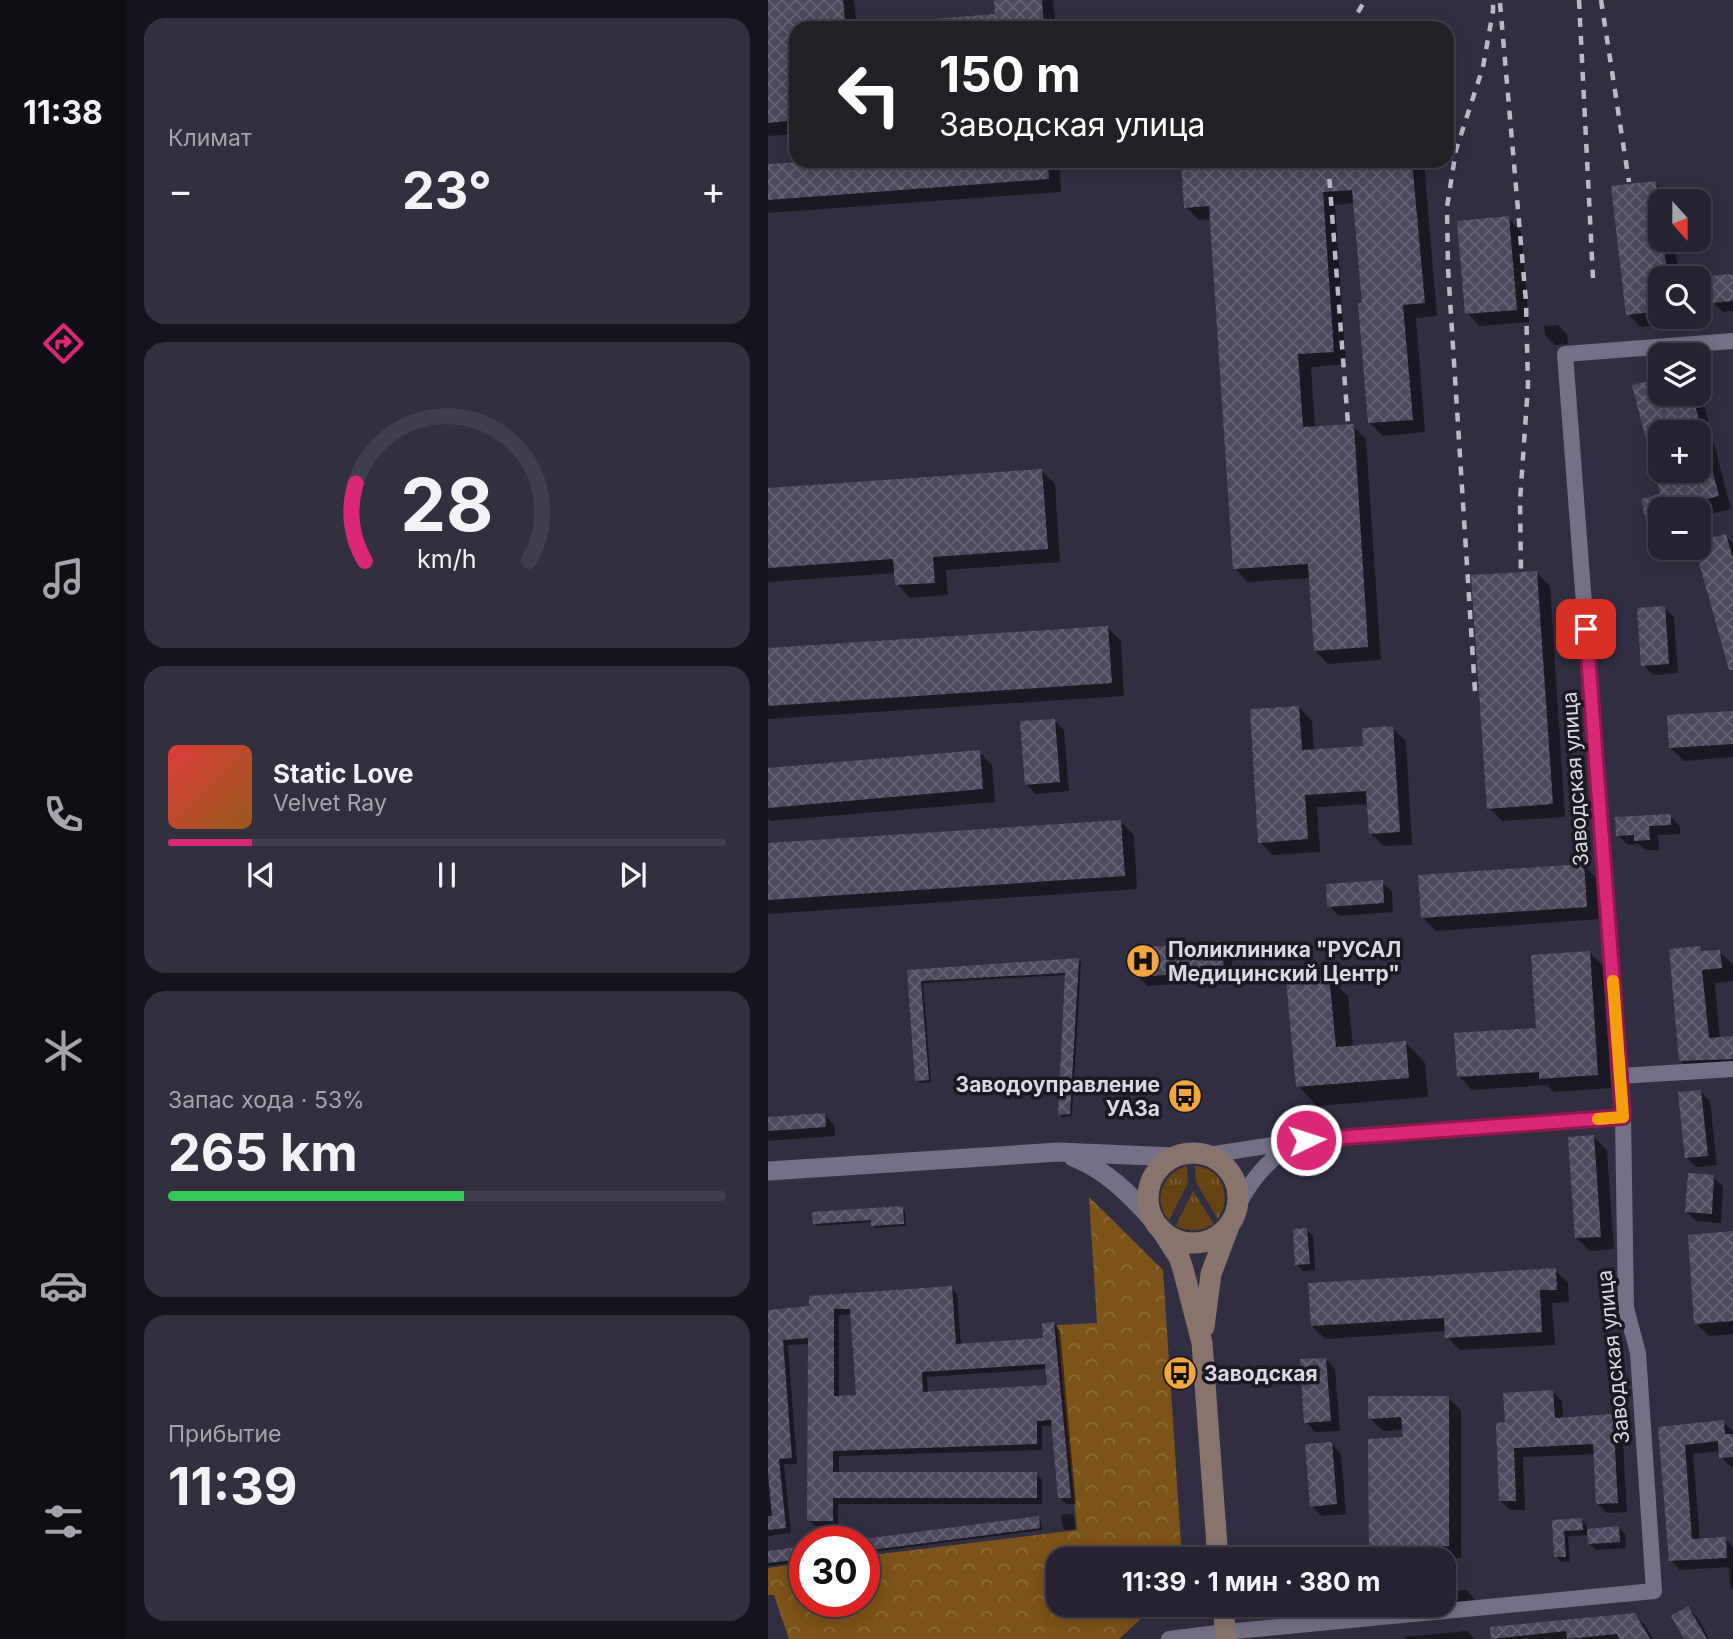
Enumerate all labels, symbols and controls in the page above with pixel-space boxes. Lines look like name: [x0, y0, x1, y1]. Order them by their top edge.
text: 150 m: [939, 45, 1081, 104]
icon: left: [824, 49, 915, 140]
text: 11:38: [23, 93, 103, 132]
text: Заводская улица: [939, 105, 1205, 144]
text: Климат: [168, 124, 252, 152]
text: 23°: [402, 159, 492, 222]
text: −: [168, 167, 193, 213]
text: +: [701, 167, 726, 213]
north arrow: [1648, 189, 1711, 252]
map controls: [1648, 189, 1711, 560]
button: search: [1648, 266, 1711, 329]
icon: directions: [39, 319, 88, 368]
button: layers: [1648, 343, 1711, 406]
button: +: [1648, 420, 1711, 483]
text: 28: [400, 461, 494, 550]
button: −: [1648, 497, 1711, 560]
text: km/h: [417, 544, 477, 574]
icon: music: [39, 554, 88, 603]
pin: [1556, 599, 1616, 659]
icon: arrive: [1567, 610, 1605, 648]
street label: Заводская улица: [1556, 691, 1594, 867]
text: Static Love: [273, 758, 414, 789]
text: Velvet Ray: [273, 789, 387, 817]
icon: phone: [39, 790, 88, 839]
icon: previous: [242, 856, 280, 894]
icon: pause: [428, 856, 466, 894]
icon: next: [614, 856, 652, 894]
place label: Поликлиника "РУСАЛ Медицинский Центр": [1168, 937, 1401, 986]
hospital icon: Поликлиника "РУСАЛ Медицинский Центр": [1124, 942, 1162, 980]
icon: climate: [39, 1026, 88, 1075]
place label: Заводоуправление УАЗа: [956, 1072, 1160, 1121]
bus stop icon: Заводоуправление УАЗа: [1166, 1077, 1204, 1115]
text: Запас хода · 53%: [168, 1086, 365, 1114]
position arrow: [1269, 1103, 1343, 1177]
text: 265 km: [168, 1121, 358, 1184]
icon: car: [39, 1261, 88, 1310]
street label: Заводская улица: [1591, 1269, 1635, 1445]
bus stop icon: Заводская: [1161, 1354, 1199, 1392]
place label: Заводская: [1204, 1361, 1318, 1386]
text: Прибытие: [168, 1420, 281, 1448]
text: 11:39: [168, 1455, 298, 1518]
icon: filters: [39, 1497, 88, 1546]
speed limit sign: 30: [789, 1526, 880, 1617]
text: 11:39 · 1 мин · 380 m: [1122, 1566, 1380, 1597]

